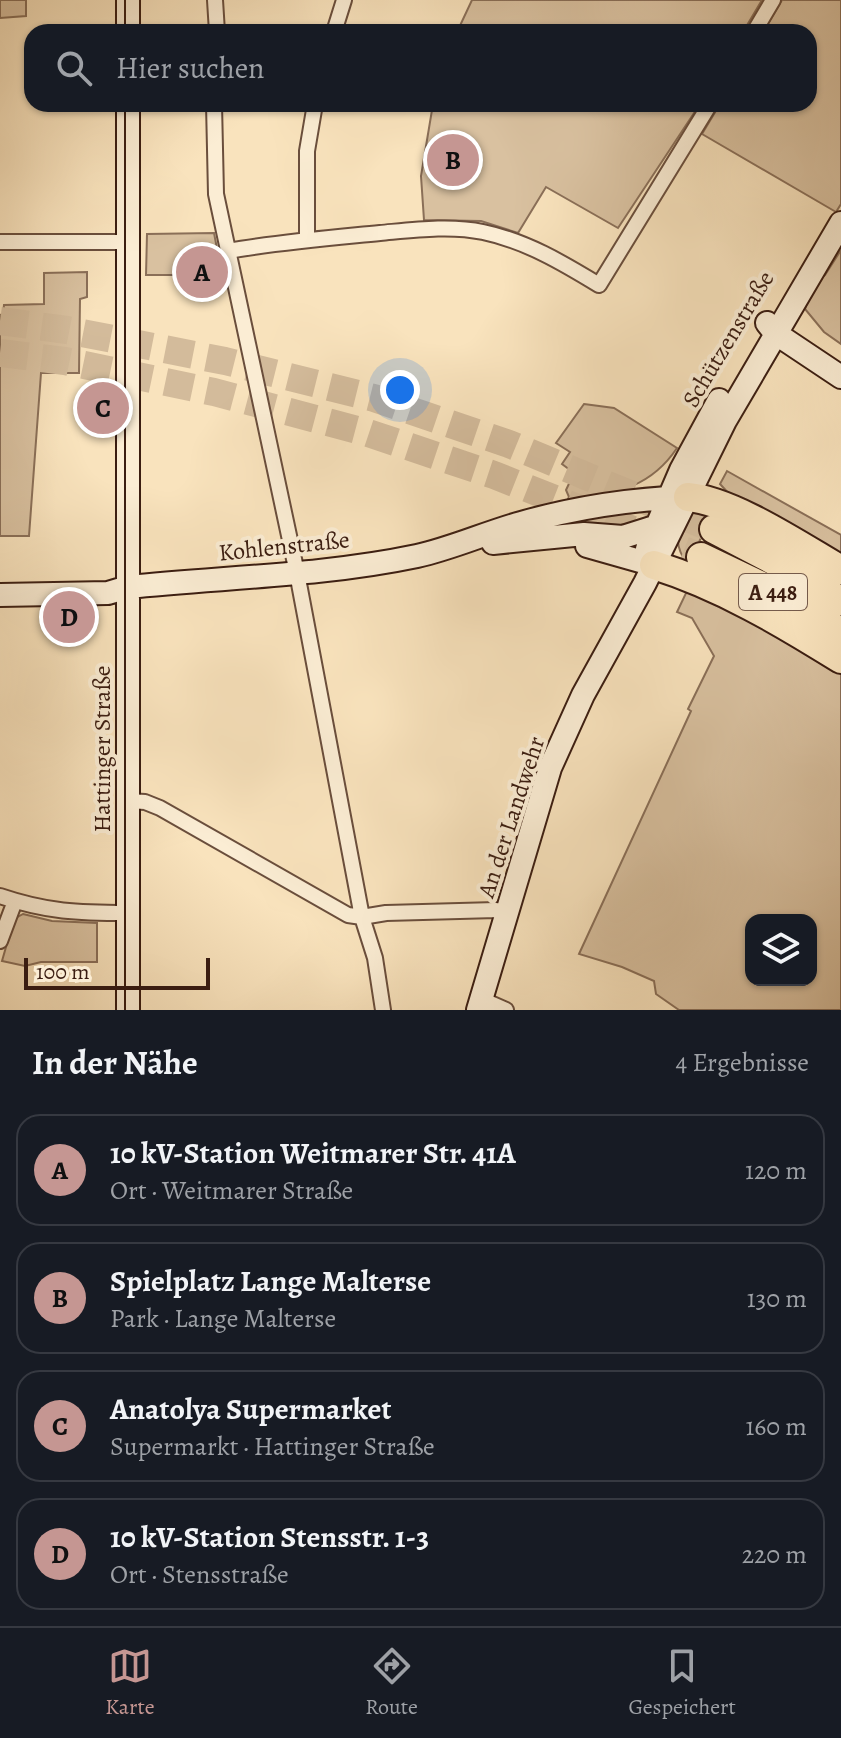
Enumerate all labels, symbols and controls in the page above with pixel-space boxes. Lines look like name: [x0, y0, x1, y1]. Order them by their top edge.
search box: [24, 24, 817, 112]
icon: search: [52, 46, 96, 90]
text: Hier suchen: [116, 48, 265, 88]
pin: B: [427, 130, 479, 190]
pin: A: [176, 242, 228, 302]
street label: Schützenstraße: [675, 265, 781, 413]
your location: [380, 370, 420, 410]
pin: C: [77, 378, 129, 438]
street label: Kohlenstraße: [217, 523, 351, 569]
road number: A 448: [739, 574, 807, 610]
pin: D: [43, 587, 95, 647]
street label: Hattinger Straße: [86, 666, 118, 833]
street label: An der Landwehr: [470, 732, 552, 903]
map controls: [745, 914, 817, 986]
button: layers: [745, 914, 817, 986]
scale bar: [24, 954, 210, 990]
text: 100 m: [36, 957, 90, 987]
text: In der Nähe: [32, 1039, 198, 1086]
text: 4 Ergebnisse: [676, 1045, 809, 1080]
text: 10 kV-Station Weitmarer Str. 41A: [110, 1133, 516, 1173]
text: A: [52, 1153, 68, 1188]
text: 120 m: [745, 1153, 807, 1188]
text: Ort · Weitmarer Straße: [110, 1173, 353, 1208]
text: Spielplatz Lange Malterse: [110, 1261, 431, 1301]
text: B: [52, 1281, 68, 1316]
text: 130 m: [747, 1281, 807, 1316]
text: Park · Lange Malterse: [110, 1301, 336, 1336]
text: Anatolya Supermarket: [110, 1389, 391, 1429]
text: C: [52, 1409, 68, 1444]
text: 160 m: [745, 1409, 807, 1444]
text: Supermarkt · Hattinger Straße: [110, 1429, 435, 1464]
text: 10 kV-Station Stensstr. 1-3: [110, 1517, 429, 1557]
text: D: [51, 1537, 69, 1572]
text: 220 m: [742, 1537, 807, 1572]
text: Ort · Stensstraße: [110, 1557, 289, 1592]
tab: Karte: [105, 1644, 155, 1722]
tab: Route: [365, 1644, 418, 1722]
tab: Gespeichert: [628, 1644, 736, 1722]

